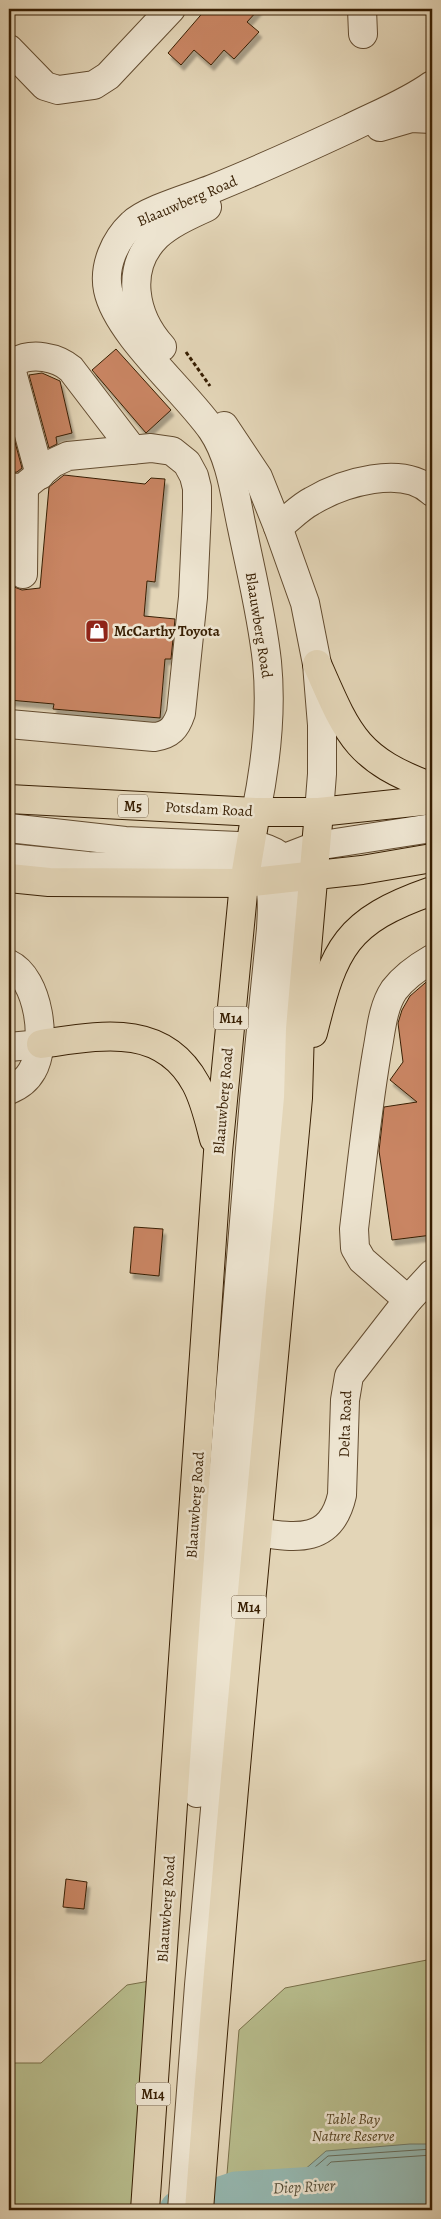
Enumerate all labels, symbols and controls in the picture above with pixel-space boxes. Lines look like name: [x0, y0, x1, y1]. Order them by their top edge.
street label: Blaauwberg Road: [134, 171, 241, 231]
street label: Blaauwberg Road: [241, 571, 277, 680]
shop icon: McCarthy Toyota: [84, 618, 110, 644]
place label: McCarthy Toyota: [114, 621, 221, 641]
road number: M5: [118, 794, 148, 818]
street label: Potsdam Road: [165, 797, 254, 821]
road number: M14: [214, 1006, 248, 1030]
street label: Blaauwberg Road: [208, 1046, 238, 1155]
street label: Delta Road: [334, 1389, 356, 1458]
street label: Blaauwberg Road: [181, 1450, 209, 1559]
road number: M14: [232, 1595, 266, 1618]
street label: Blaauwberg Road: [152, 1854, 180, 1963]
road number: M14: [136, 2082, 170, 2106]
park label: Table Bay Nature Reserve: [312, 2109, 395, 2146]
water label: Diep River: [272, 2174, 336, 2200]

